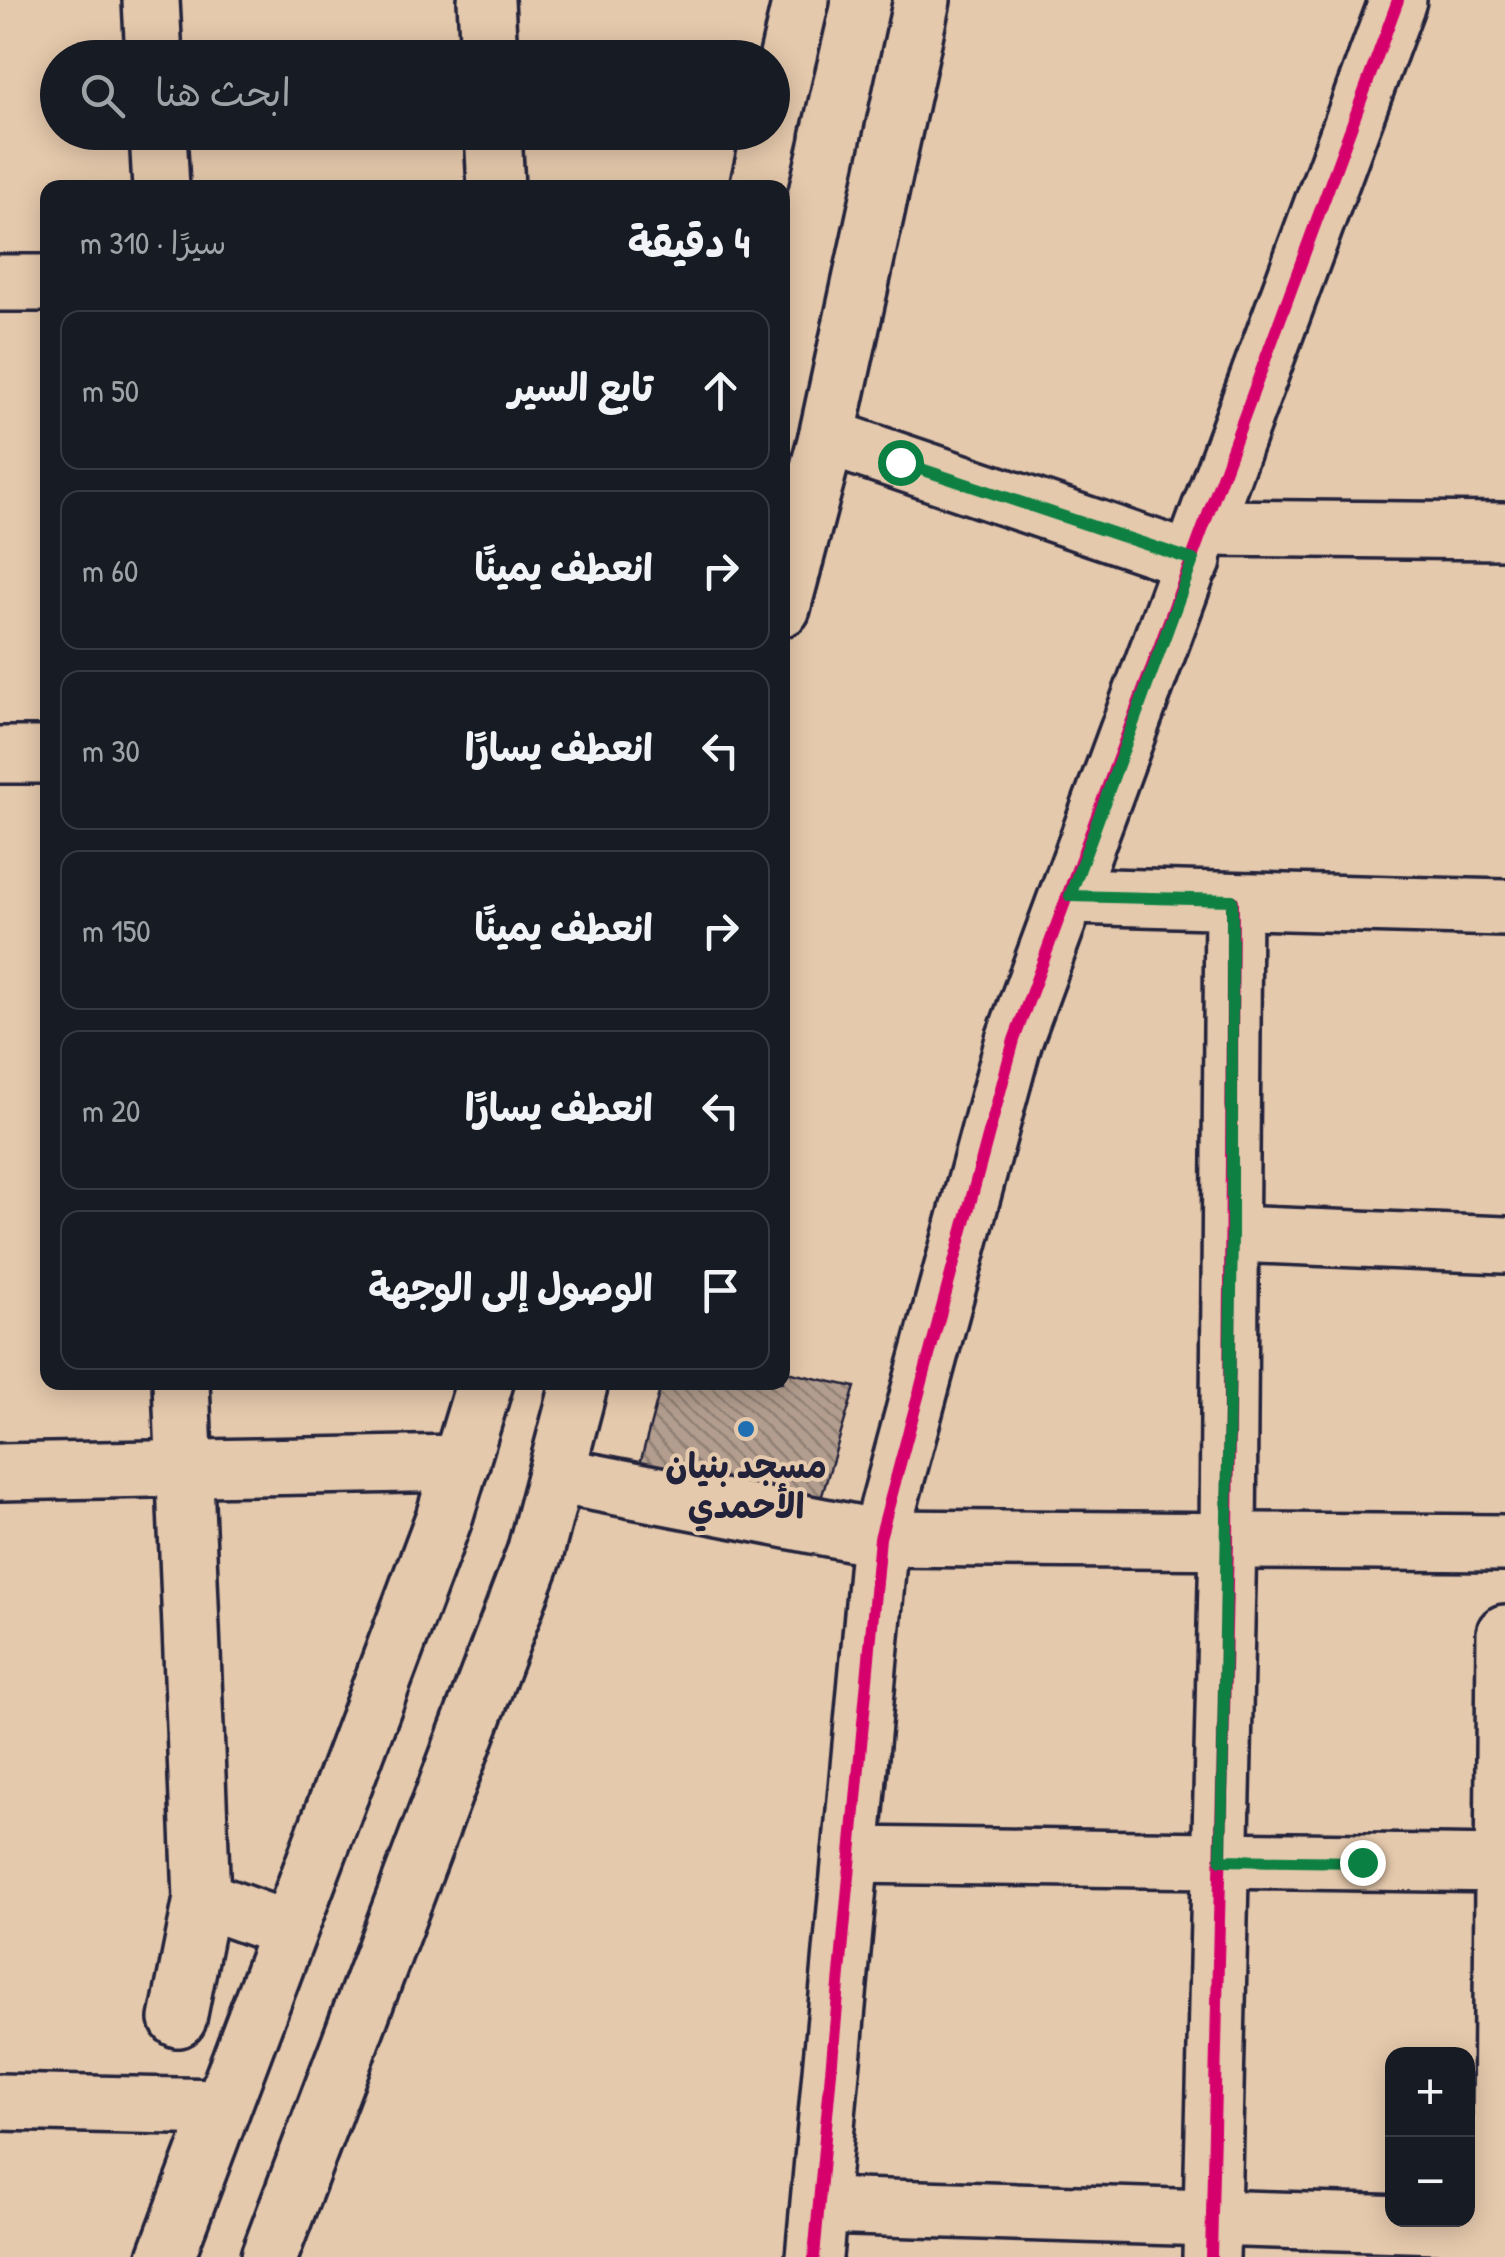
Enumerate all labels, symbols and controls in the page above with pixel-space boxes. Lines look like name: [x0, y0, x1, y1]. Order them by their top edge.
search box: [40, 40, 790, 150]
text: ابحث هنا: [155, 66, 291, 118]
icon: search: [75, 68, 130, 123]
text: 4 دقيقة: [628, 213, 750, 270]
text: سيرًا · 310 m: [80, 221, 226, 264]
text: تابع السير: [509, 361, 653, 413]
icon: ahead: [693, 363, 748, 418]
text: 50 m: [82, 369, 139, 412]
route start: [878, 440, 924, 486]
text: انعطف يمينًا: [475, 541, 653, 593]
icon: right: [693, 543, 748, 598]
text: 60 m: [82, 549, 138, 592]
text: انعطف يسارًا: [465, 721, 653, 773]
icon: left: [693, 723, 748, 778]
text: 30 m: [82, 729, 140, 772]
text: انعطف يمينًا: [475, 901, 653, 953]
icon: right: [693, 903, 748, 958]
text: 150 m: [82, 909, 151, 952]
text: انعطف يسارًا: [465, 1081, 653, 1133]
icon: left: [693, 1083, 748, 1138]
text: 20 m: [82, 1089, 140, 1132]
text: الوصول إلى الوجهة: [368, 1261, 653, 1313]
icon: arrive: [693, 1263, 748, 1318]
marker: مسجد بنيان الأحمدي: [735, 1418, 757, 1440]
place label: مسجد بنيان الأحمدي: [665, 1442, 827, 1532]
route end: [1340, 1840, 1386, 1886]
map controls: [1385, 2047, 1475, 2227]
button: +: [1385, 2047, 1475, 2137]
button: −: [1385, 2137, 1475, 2227]

